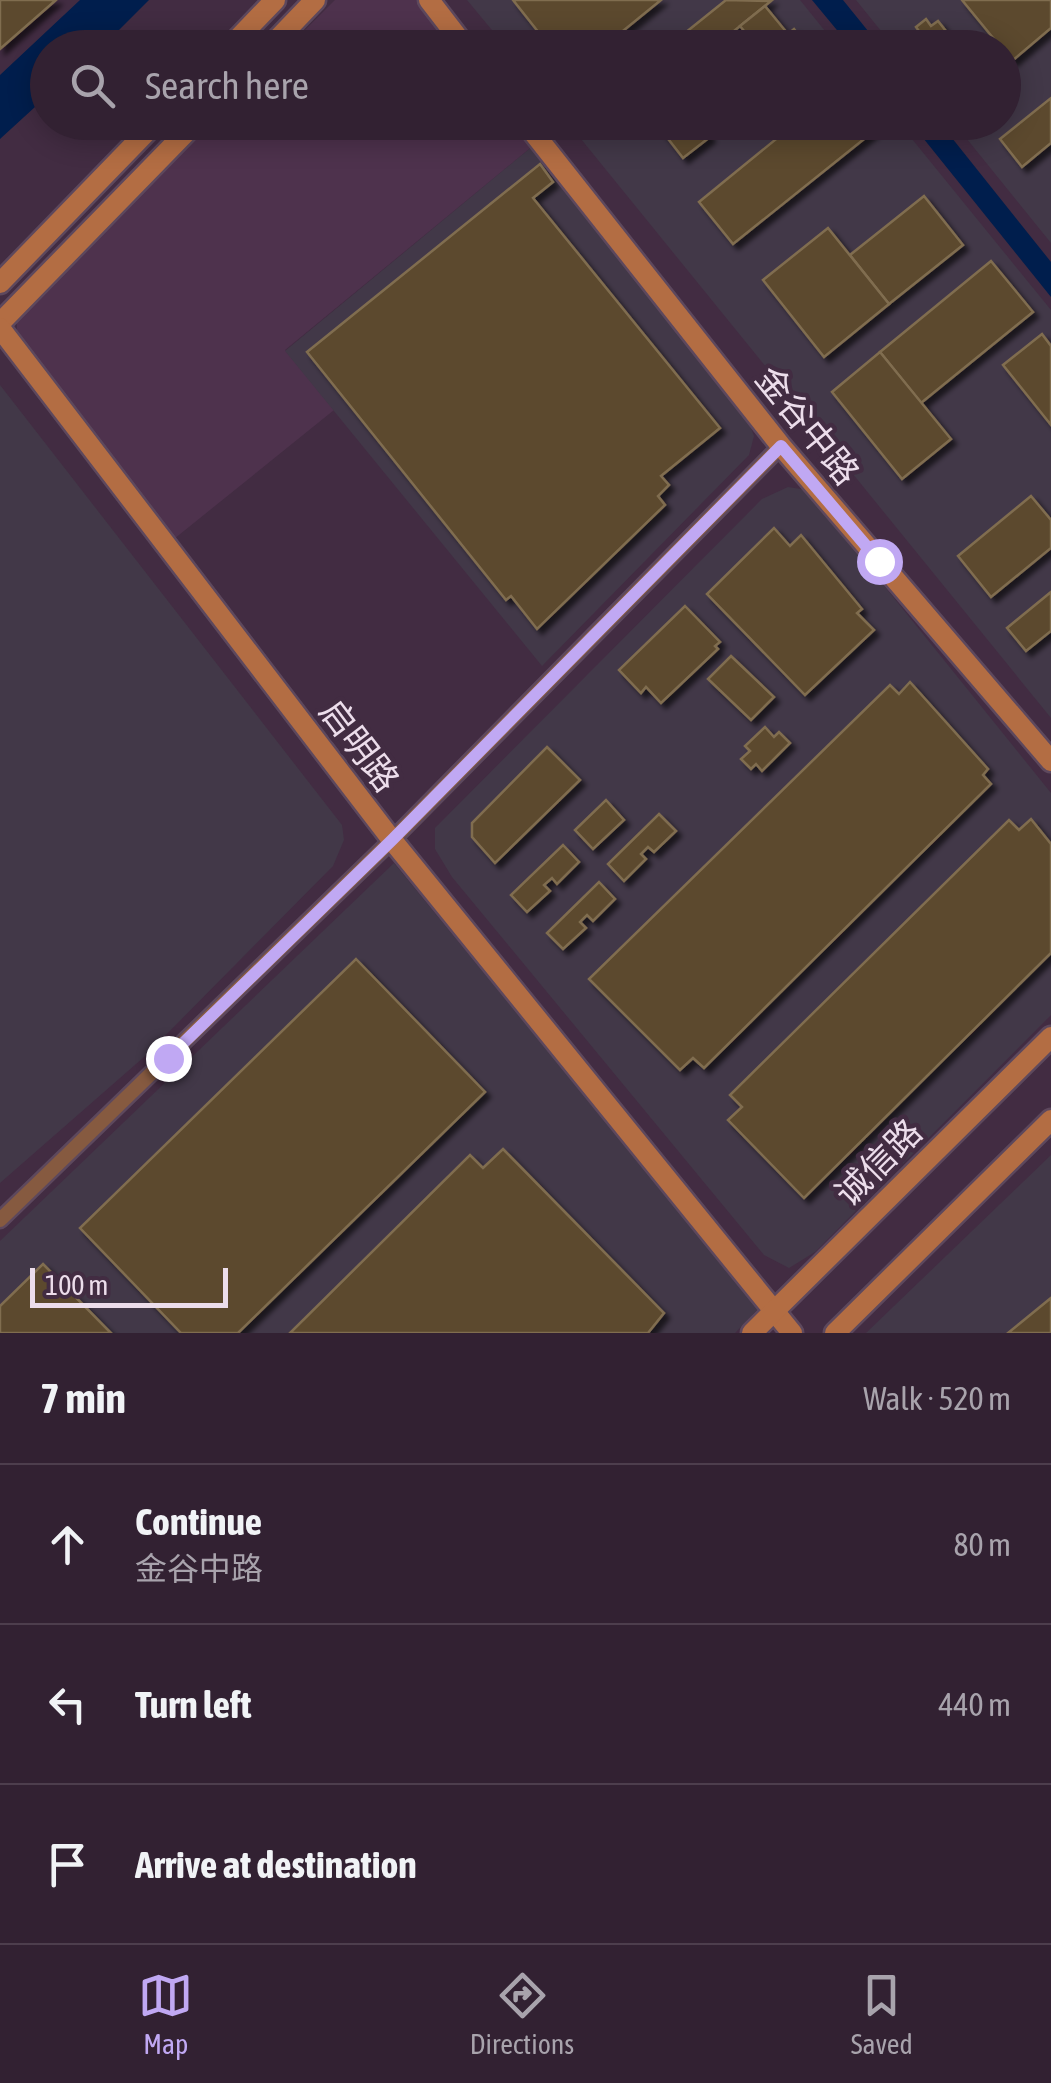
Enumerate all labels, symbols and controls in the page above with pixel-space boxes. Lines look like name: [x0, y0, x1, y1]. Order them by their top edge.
search box: [30, 30, 1021, 140]
icon: search: [65, 58, 120, 113]
text: Search here: [145, 64, 309, 107]
street label: 金谷中路: [748, 358, 868, 492]
route start: [857, 539, 903, 585]
street label: 启明路: [312, 691, 408, 799]
route end: [146, 1036, 192, 1082]
street label: 诚信路: [827, 1111, 929, 1213]
scale bar: [30, 1263, 228, 1308]
text: 100 m: [45, 1269, 108, 1301]
text: 7 min: [40, 1374, 126, 1422]
text: Walk · 520 m: [863, 1380, 1011, 1417]
text: Continue: [135, 1500, 262, 1543]
icon: ahead: [40, 1517, 95, 1572]
text: 80 m: [953, 1526, 1011, 1563]
text: 金谷中路: [135, 1550, 263, 1587]
icon: left: [40, 1677, 95, 1732]
text: Turn left: [135, 1683, 251, 1726]
text: 440 m: [938, 1686, 1011, 1723]
icon: arrive: [40, 1837, 95, 1892]
text: Arrive at destination: [135, 1843, 417, 1886]
tab: Map: [138, 1968, 193, 2060]
tab: Directions: [470, 1968, 574, 2060]
tab: Saved: [851, 1968, 913, 2060]

